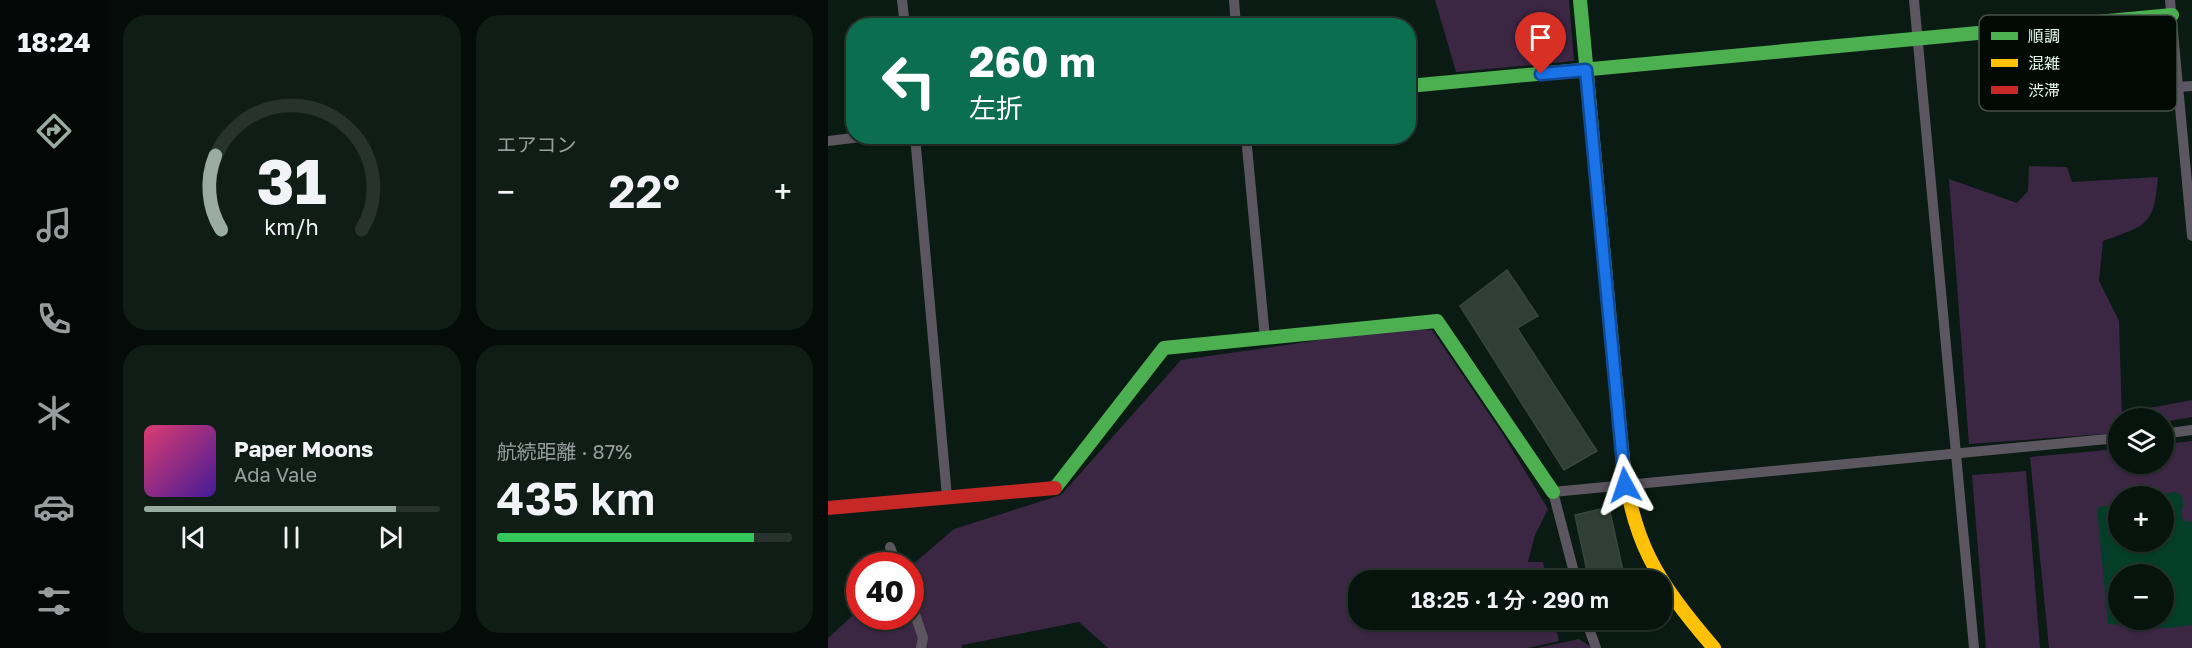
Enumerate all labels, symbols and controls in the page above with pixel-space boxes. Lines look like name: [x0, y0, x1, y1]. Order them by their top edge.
pin: [1515, 12, 1566, 74]
legend: [1979, 15, 2177, 111]
icon: arrive: [1524, 21, 1557, 54]
text: 18:24: [17, 26, 91, 58]
text: 順調: [2028, 26, 2060, 46]
text: 260 m: [969, 36, 1096, 86]
icon: left: [870, 42, 948, 120]
text: 混雑: [2028, 53, 2060, 73]
text: 渋滞: [2028, 80, 2060, 100]
text: 左折: [969, 92, 1023, 124]
icon: directions: [33, 110, 75, 152]
text: エアコン: [497, 132, 577, 156]
text: 31: [257, 143, 327, 218]
text: 22°: [609, 164, 680, 218]
text: −: [497, 172, 515, 211]
text: +: [774, 172, 792, 211]
icon: music: [33, 204, 75, 246]
text: km/h: [264, 214, 319, 240]
icon: phone: [33, 298, 75, 340]
icon: climate: [33, 392, 75, 434]
map controls: [2108, 408, 2174, 630]
button: layers: [2108, 408, 2174, 474]
text: Paper Moons: [234, 435, 373, 462]
text: 航続距離 · 87%: [497, 439, 632, 463]
position arrow: [1593, 453, 1657, 517]
text: Ada Vale: [234, 462, 317, 486]
text: 435 km: [497, 471, 655, 525]
icon: car: [33, 486, 75, 528]
button: +: [2108, 486, 2174, 552]
icon: previous: [177, 521, 210, 554]
icon: pause: [275, 521, 308, 554]
icon: next: [374, 521, 407, 554]
speed limit sign: 40: [846, 552, 924, 630]
button: −: [2108, 564, 2174, 630]
icon: filters: [33, 580, 75, 622]
text: 18:25 · 1 分 · 290 m: [1411, 586, 1609, 613]

